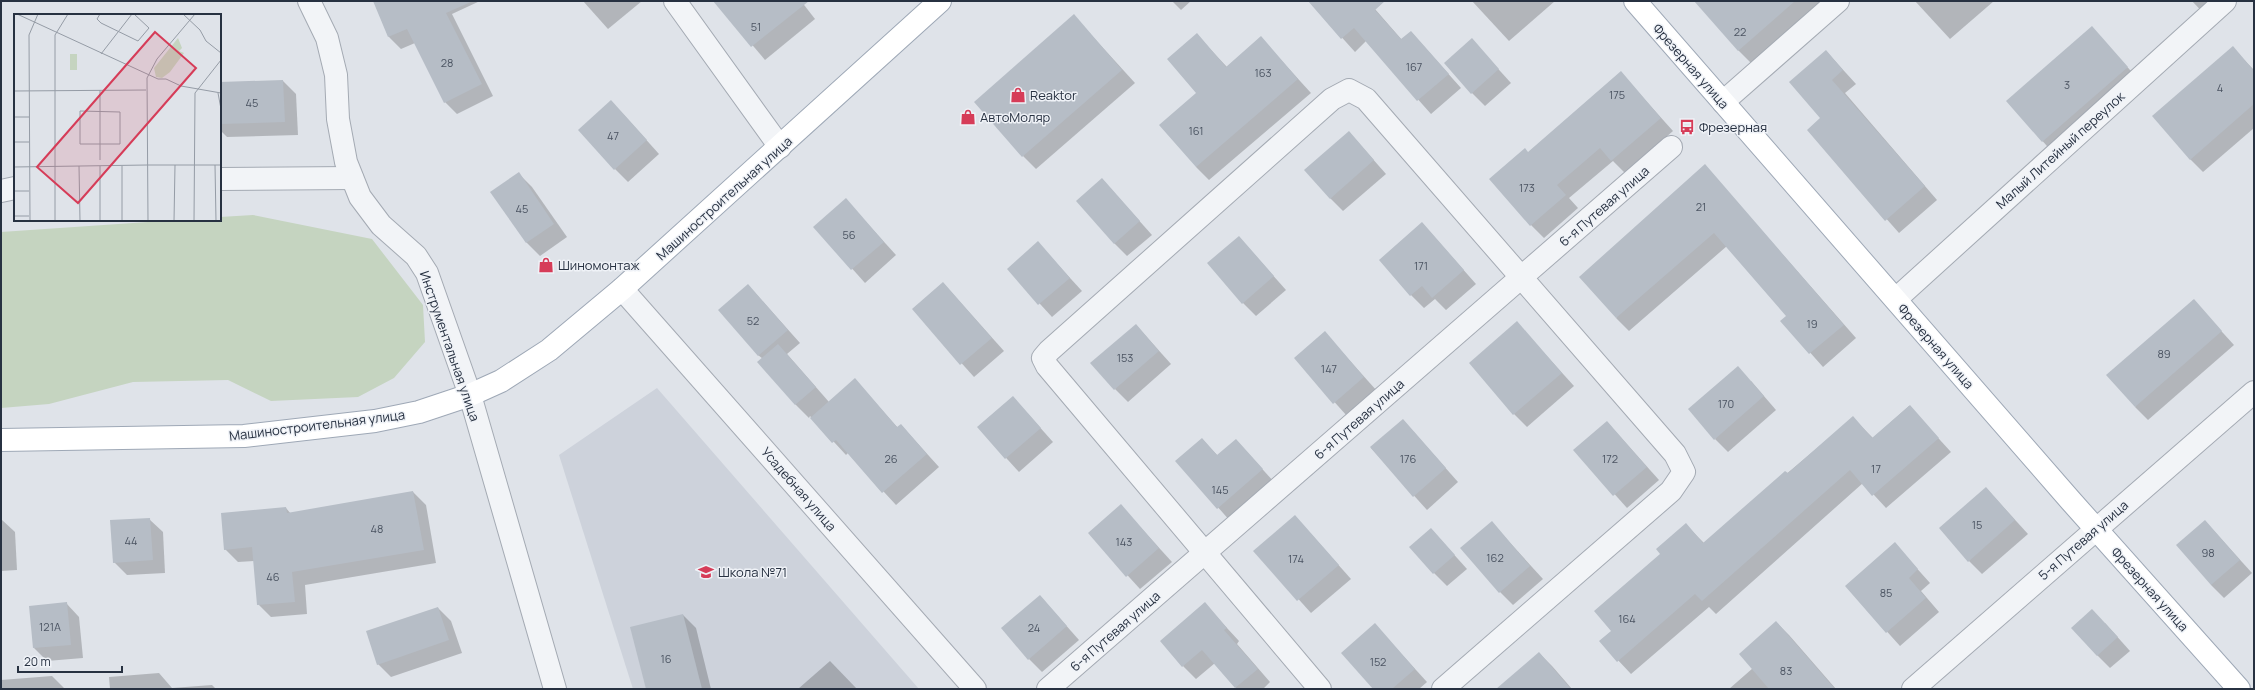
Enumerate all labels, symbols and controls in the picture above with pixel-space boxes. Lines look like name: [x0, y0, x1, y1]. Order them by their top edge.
inset map: [14, 14, 221, 221]
house number: 51: [751, 19, 761, 34]
street label: Фрезерная улица: [1649, 20, 1733, 112]
house number: 22: [1734, 24, 1746, 39]
house number: 28: [441, 55, 453, 70]
house number: 167: [1406, 59, 1422, 74]
house number: 163: [1254, 65, 1272, 80]
house number: 3: [2064, 77, 2070, 92]
house number: 4: [2217, 80, 2223, 95]
shop icon: Reaktor: [1009, 86, 1027, 104]
place label: Reaktor: [1030, 86, 1077, 104]
house number: 175: [1609, 87, 1625, 102]
street label: Малый Литейный переулок: [1992, 87, 2129, 213]
house number: 45: [246, 95, 258, 110]
shop icon: АвтоМоляр: [959, 108, 977, 126]
place label: АвтоМоляр: [980, 108, 1051, 126]
bus stop icon: Фрезерная: [1678, 118, 1696, 136]
place label: Фрезерная: [1699, 118, 1767, 136]
house number: 161: [1188, 123, 1204, 138]
house number: 47: [607, 128, 619, 143]
street label: Машиностроительная улица: [652, 132, 796, 264]
street label: 6-я Путевая улица: [1555, 162, 1653, 250]
house number: 173: [1519, 180, 1535, 195]
house number: 21: [1696, 199, 1706, 214]
house number: 45: [516, 201, 528, 216]
house number: 56: [842, 227, 856, 242]
shop icon: Шиномонтаж: [537, 256, 555, 274]
place label: Шиномонтаж: [558, 256, 640, 274]
house number: 171: [1414, 258, 1428, 273]
street label: Инструментальная улица: [416, 268, 484, 424]
street label: Фрезерная улица: [1894, 300, 1978, 392]
house number: 52: [747, 313, 759, 328]
house number: 19: [1806, 316, 1818, 331]
house number: 89: [2157, 346, 2171, 361]
house number: 153: [1117, 350, 1133, 365]
house number: 147: [1321, 361, 1337, 376]
street label: 6-я Путевая улица: [1310, 375, 1408, 463]
house number: 170: [1718, 396, 1734, 411]
street label: Машиностроительная улица: [228, 405, 406, 445]
street label: Усадебная улица: [757, 443, 841, 535]
house number: 26: [884, 451, 898, 466]
house number: 176: [1400, 451, 1416, 466]
house number: 172: [1602, 451, 1618, 466]
house number: 17: [1871, 461, 1881, 476]
house number: 145: [1211, 482, 1229, 497]
street label: 5-я Путевая улица: [2034, 496, 2132, 584]
house number: 15: [1972, 517, 1982, 532]
house number: 48: [371, 521, 383, 536]
house number: 44: [124, 533, 138, 548]
house number: 143: [1116, 534, 1132, 549]
street label: Фрезерная улица: [2107, 543, 2193, 635]
house number: 98: [2201, 545, 2215, 560]
house number: 162: [1486, 550, 1504, 565]
house number: 174: [1288, 551, 1304, 566]
school or university icon: Школа №71: [697, 563, 715, 581]
place label: Школа №71: [718, 563, 787, 581]
house number: 46: [266, 569, 280, 584]
house number: 85: [1880, 585, 1892, 600]
street label: 6-я Путевая улица: [1066, 587, 1164, 675]
house number: 164: [1618, 611, 1636, 626]
house number: 121А: [39, 619, 61, 634]
house number: 24: [1028, 620, 1040, 635]
scale bar: [18, 648, 122, 674]
house number: 16: [660, 651, 672, 666]
text: 20 m: [24, 653, 51, 670]
house number: 152: [1370, 654, 1386, 669]
house number: 83: [1780, 663, 1792, 678]

